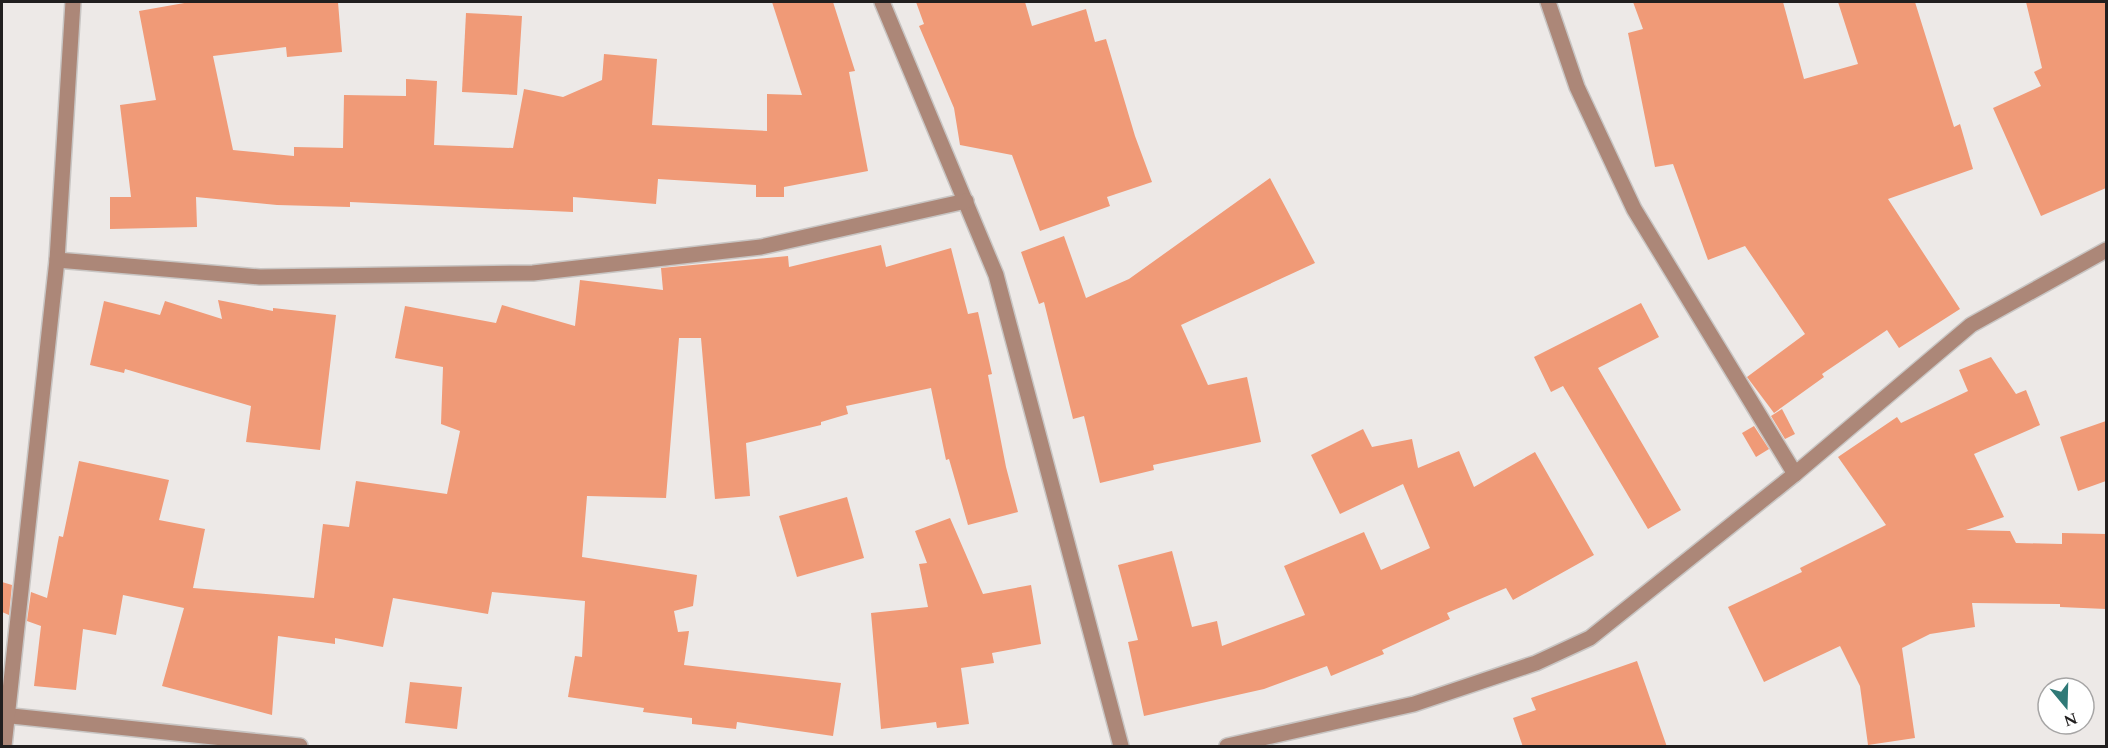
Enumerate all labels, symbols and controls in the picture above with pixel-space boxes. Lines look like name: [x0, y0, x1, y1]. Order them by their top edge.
north arrow: [2036, 676, 2096, 736]
text: N: [2060, 706, 2081, 733]

